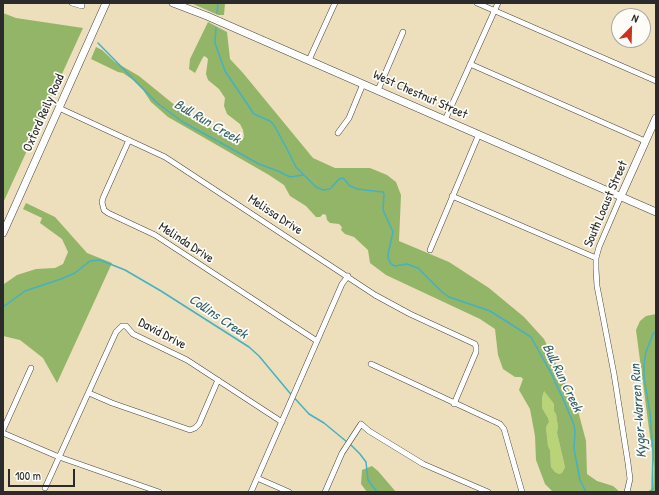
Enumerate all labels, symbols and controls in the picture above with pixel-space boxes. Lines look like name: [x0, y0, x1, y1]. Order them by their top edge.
north arrow: [611, 8, 651, 48]
text: N: [630, 10, 641, 25]
street label: West Chestnut Street: [370, 67, 470, 123]
street label: Oxford Reily Road: [20, 72, 68, 154]
water label: Bull Run Creek: [171, 96, 243, 148]
street label: South Locust Street: [581, 158, 631, 250]
street label: Melissa Drive: [245, 192, 305, 238]
street label: Melinda Drive: [155, 219, 217, 267]
water label: Collins Creek: [185, 291, 251, 343]
street label: David Drive: [135, 315, 189, 353]
water label: Bull Run Creek: [538, 341, 586, 415]
water label: Kyger-Warren Run: [627, 363, 651, 459]
scale bar: [10, 461, 77, 487]
text: 100 m: [15, 467, 41, 484]

